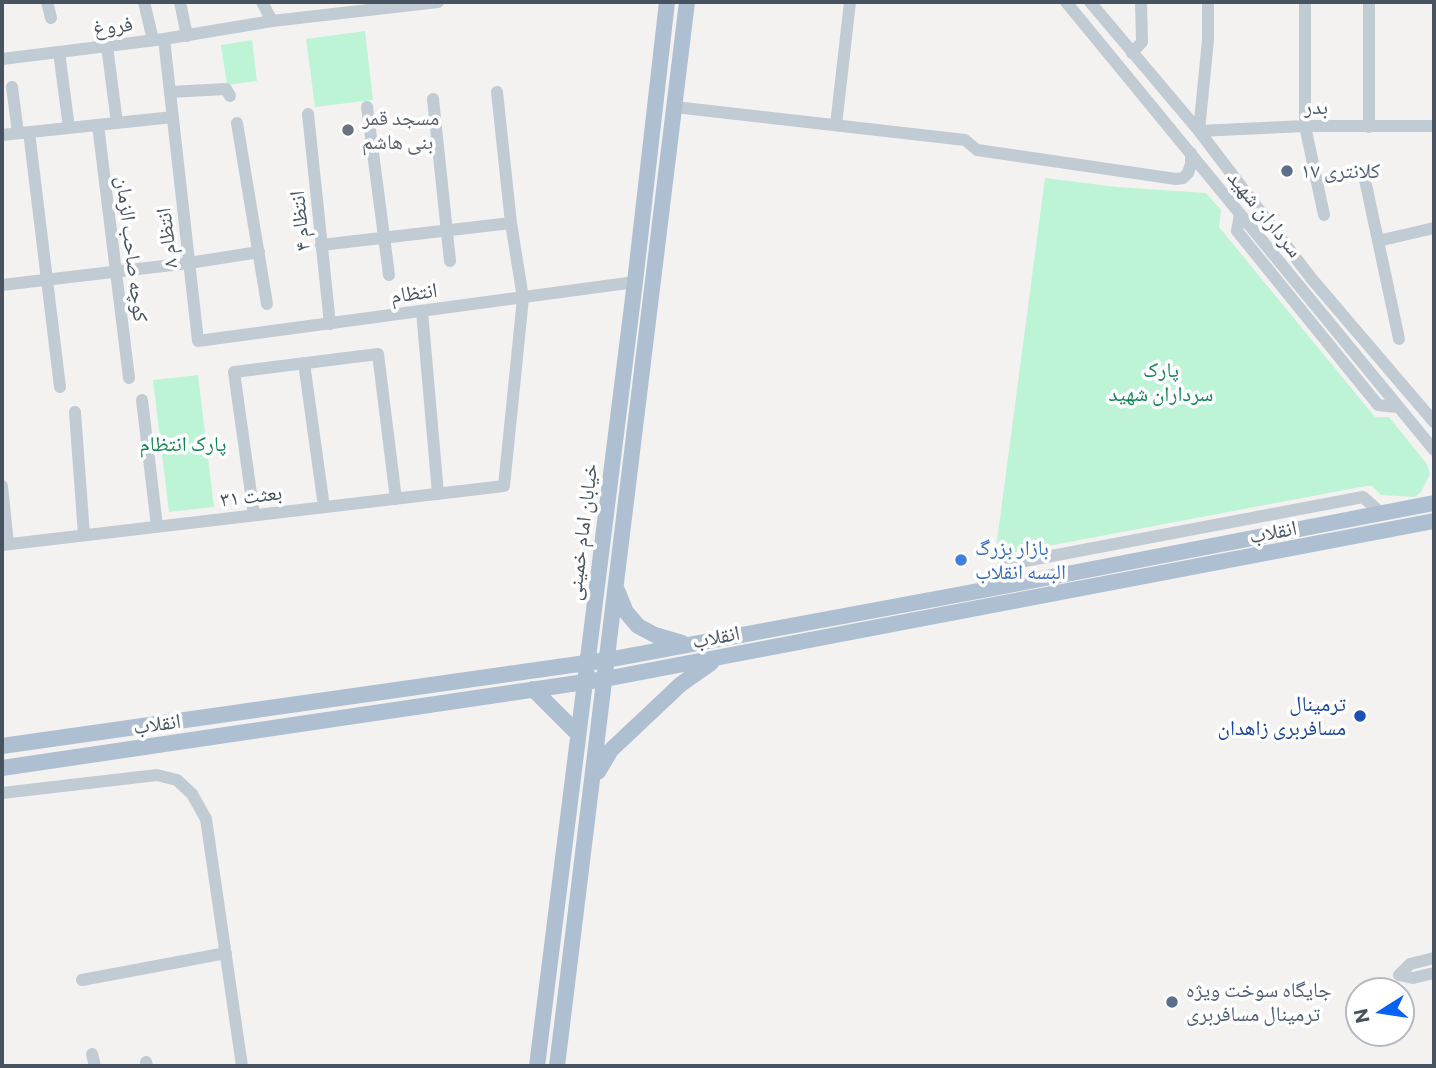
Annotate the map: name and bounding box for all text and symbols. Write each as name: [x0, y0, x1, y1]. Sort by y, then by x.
street label: فروغ: [92, 11, 134, 41]
street label: بدر: [1304, 94, 1328, 120]
place label: مسجد قمر بنی هاشم: [362, 105, 439, 155]
marker: مسجد قمر بنی هاشم: [340, 122, 356, 138]
place label: کلانتری ۱۷: [1301, 158, 1380, 184]
marker: کلانتری ۱۷: [1279, 163, 1295, 179]
street label: سرداران شهید: [1222, 165, 1308, 263]
street label: کوچه صاحب الزمان: [111, 175, 153, 323]
street label: انتظام ۴: [284, 190, 316, 252]
street label: انتظام ۸: [151, 206, 183, 270]
street label: انتظام: [389, 277, 439, 309]
park label: پارک سرداران شهید: [1109, 357, 1213, 407]
park label: پارک انتظام: [140, 431, 226, 457]
street label: خیابان امام خمینی: [561, 462, 603, 602]
street label: بعثت ۳۱: [219, 480, 283, 512]
street label: انقلاب: [1247, 515, 1299, 549]
place label: بازار بزرگ البسه انقلاب: [975, 535, 1066, 585]
marker: بازار بزرگ البسه انقلاب: [953, 552, 969, 568]
street label: انقلاب: [690, 620, 742, 654]
place label: ترمینال مسافربری زاهدان: [1218, 691, 1346, 741]
street label: انقلاب: [132, 708, 182, 740]
marker: ترمینال مسافربری زاهدان: [1352, 708, 1368, 724]
place label: جایگاه سوخت ویژه ترمینال مسافربری: [1186, 977, 1332, 1027]
north arrow: [1345, 977, 1415, 1047]
marker: جایگاه سوخت ویژه ترمینال مسافربری: [1164, 994, 1180, 1010]
text: N: [1348, 1007, 1374, 1025]

